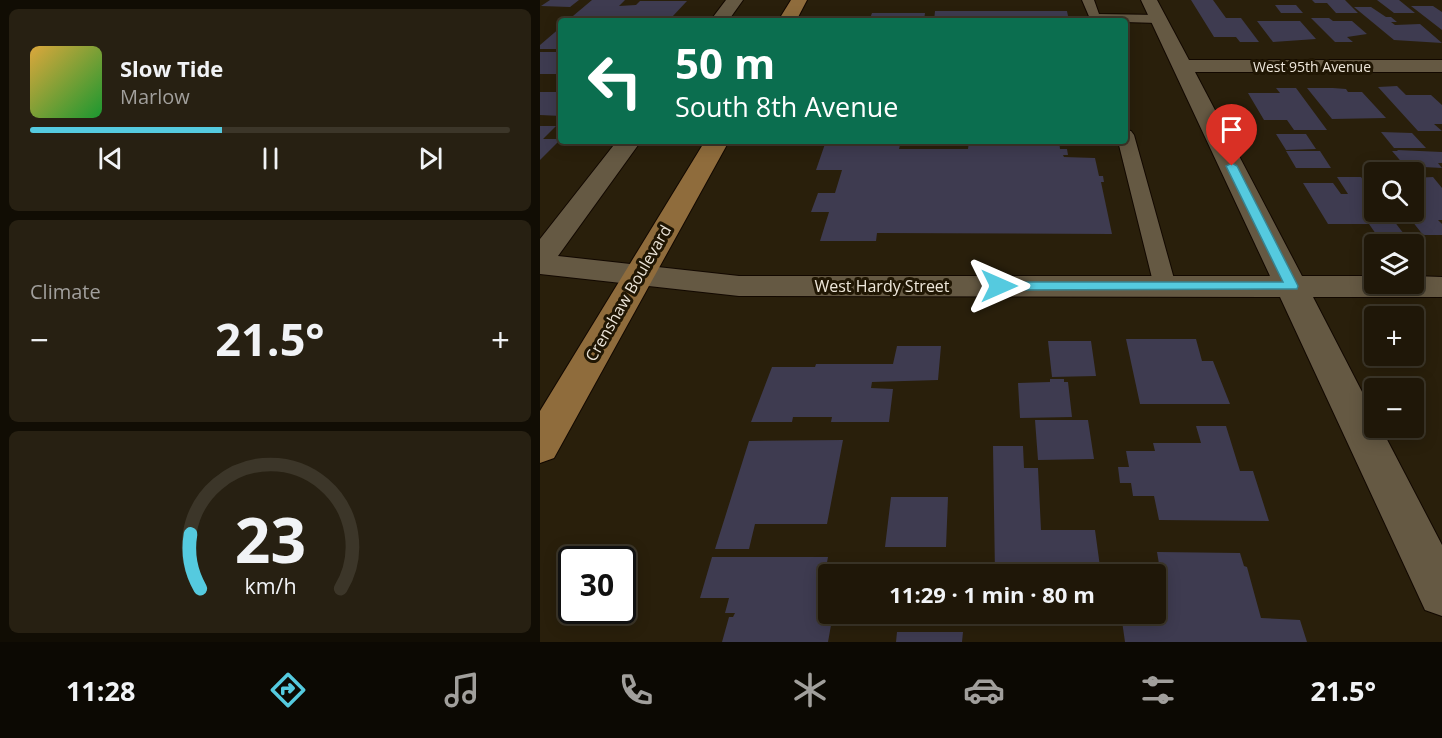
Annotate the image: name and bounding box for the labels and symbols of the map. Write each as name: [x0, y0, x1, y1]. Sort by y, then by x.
street label: West 95th Avenue: [1253, 57, 1371, 76]
pin: [1206, 104, 1257, 166]
street label: Crenshaw Boulevard: [580, 221, 676, 365]
position arrow: [967, 254, 1031, 318]
street label: West Hardy Street: [814, 275, 950, 297]
speed limit sign: 30: [558, 546, 636, 624]

